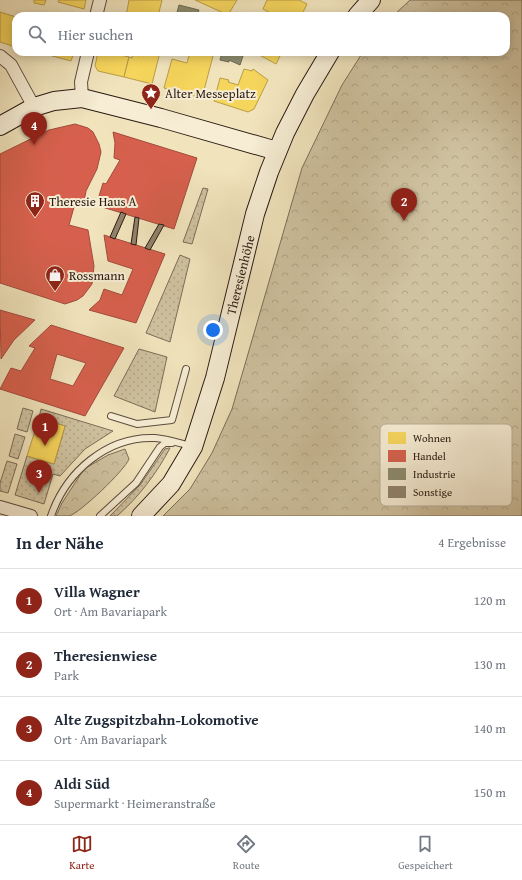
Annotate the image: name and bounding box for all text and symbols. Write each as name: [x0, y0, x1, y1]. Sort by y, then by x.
search box: [12, 12, 510, 56]
icon: search: [26, 23, 48, 45]
text: Hier suchen: [58, 24, 133, 45]
place icon: Alter Messeplatz: [140, 82, 162, 110]
place label: Alter Messeplatz: [165, 84, 256, 103]
pin: 4: [21, 112, 47, 145]
pin: 2: [391, 188, 417, 221]
building icon: Theresie Haus A: [24, 190, 46, 218]
place label: Theresie Haus A: [49, 192, 137, 211]
street label: Theresienhöhe: [221, 233, 260, 317]
shop icon: Rossmann: [44, 264, 66, 292]
place label: Rossmann: [69, 266, 126, 285]
your location: [203, 320, 223, 340]
pin: 1: [32, 413, 58, 446]
legend: [380, 424, 512, 506]
text: Wohnen: [413, 430, 452, 446]
text: Handel: [413, 448, 446, 464]
pin: 3: [26, 460, 52, 493]
text: Industrie: [413, 466, 455, 482]
text: Sonstige: [413, 484, 452, 500]
text: In der Nähe: [16, 530, 104, 555]
text: 4 Ergebnisse: [438, 533, 506, 552]
text: Villa Wagner: [54, 581, 140, 602]
text: 1: [26, 591, 32, 610]
text: 120 m: [474, 591, 506, 610]
text: Ort · Am Bavariapark: [54, 602, 167, 621]
text: Theresienwiese: [54, 645, 157, 666]
text: 2: [26, 655, 32, 674]
text: 130 m: [474, 655, 506, 674]
text: Park: [54, 666, 79, 685]
text: Alte Zugspitzbahn-Lokomotive: [54, 709, 259, 730]
text: 3: [26, 719, 32, 738]
text: 140 m: [474, 719, 506, 738]
text: Ort · Am Bavariapark: [54, 730, 167, 749]
text: Aldi Süd: [54, 773, 110, 794]
text: 4: [26, 783, 32, 802]
text: 150 m: [474, 783, 506, 802]
text: Supermarkt · Heimeranstraße: [54, 794, 216, 813]
tab: Karte: [69, 833, 94, 873]
tab: Route: [233, 833, 260, 873]
tab: Gespeichert: [398, 833, 453, 873]

